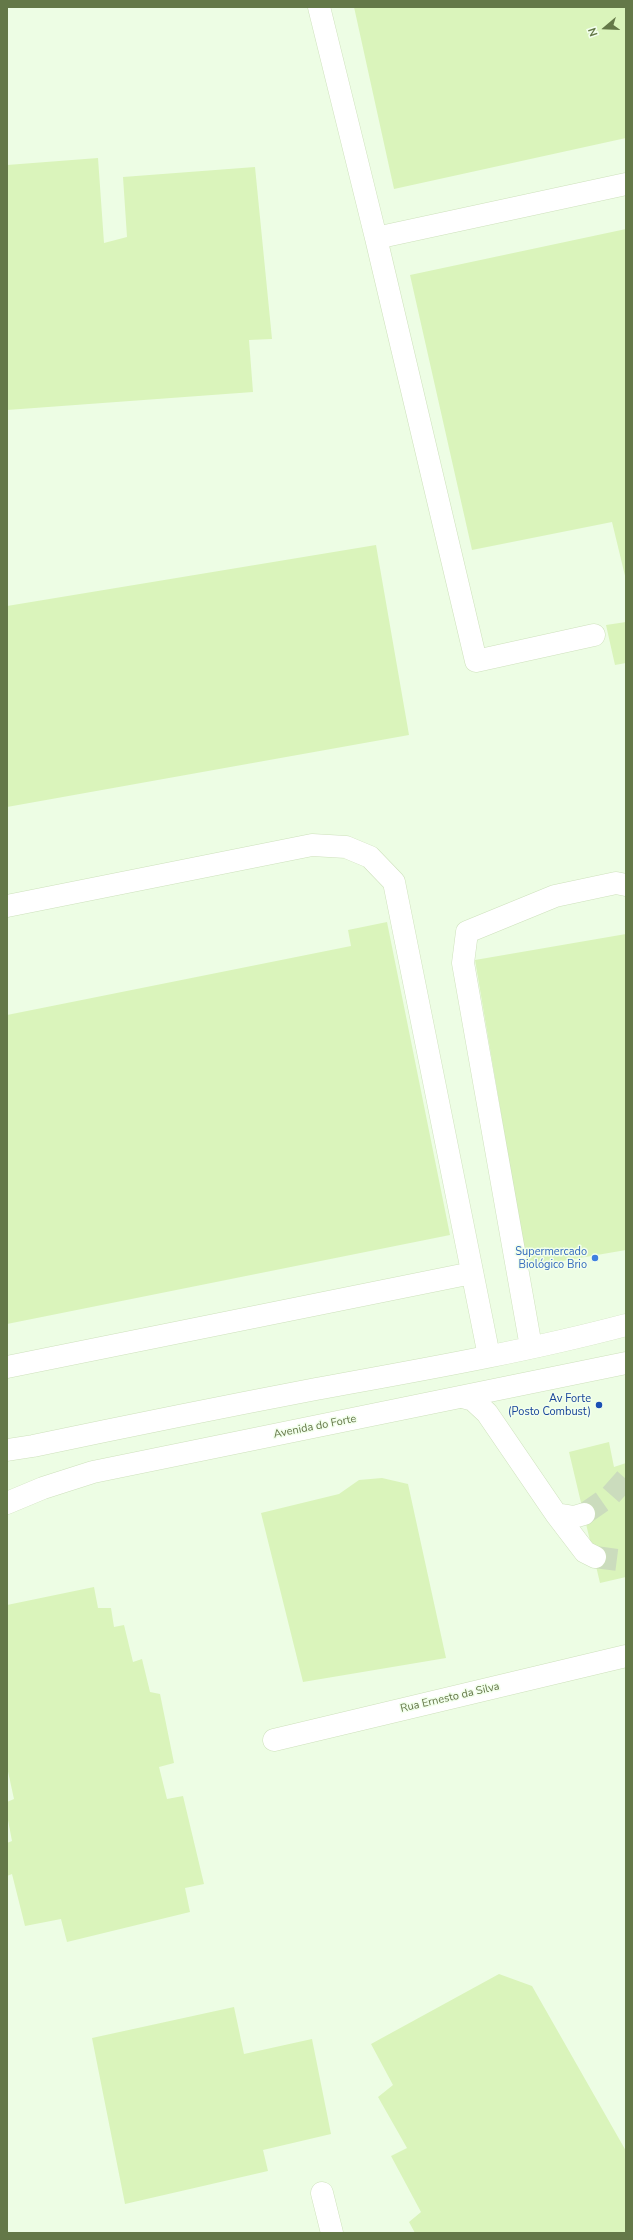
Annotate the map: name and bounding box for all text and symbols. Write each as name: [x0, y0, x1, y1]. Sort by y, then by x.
north arrow: [585, 8, 625, 48]
text: N: [585, 26, 602, 38]
place label: Supermercado Biológico Brio: [515, 1245, 587, 1271]
marker: Supermercado Biológico Brio: [590, 1253, 600, 1263]
place label: Av Forte (Posto Combust): [508, 1392, 591, 1418]
marker: Av Forte (Posto Combust): [594, 1400, 604, 1410]
street label: Avenida do Forte: [272, 1412, 358, 1442]
street label: Rua Ernesto da Silva: [399, 1680, 501, 1716]

